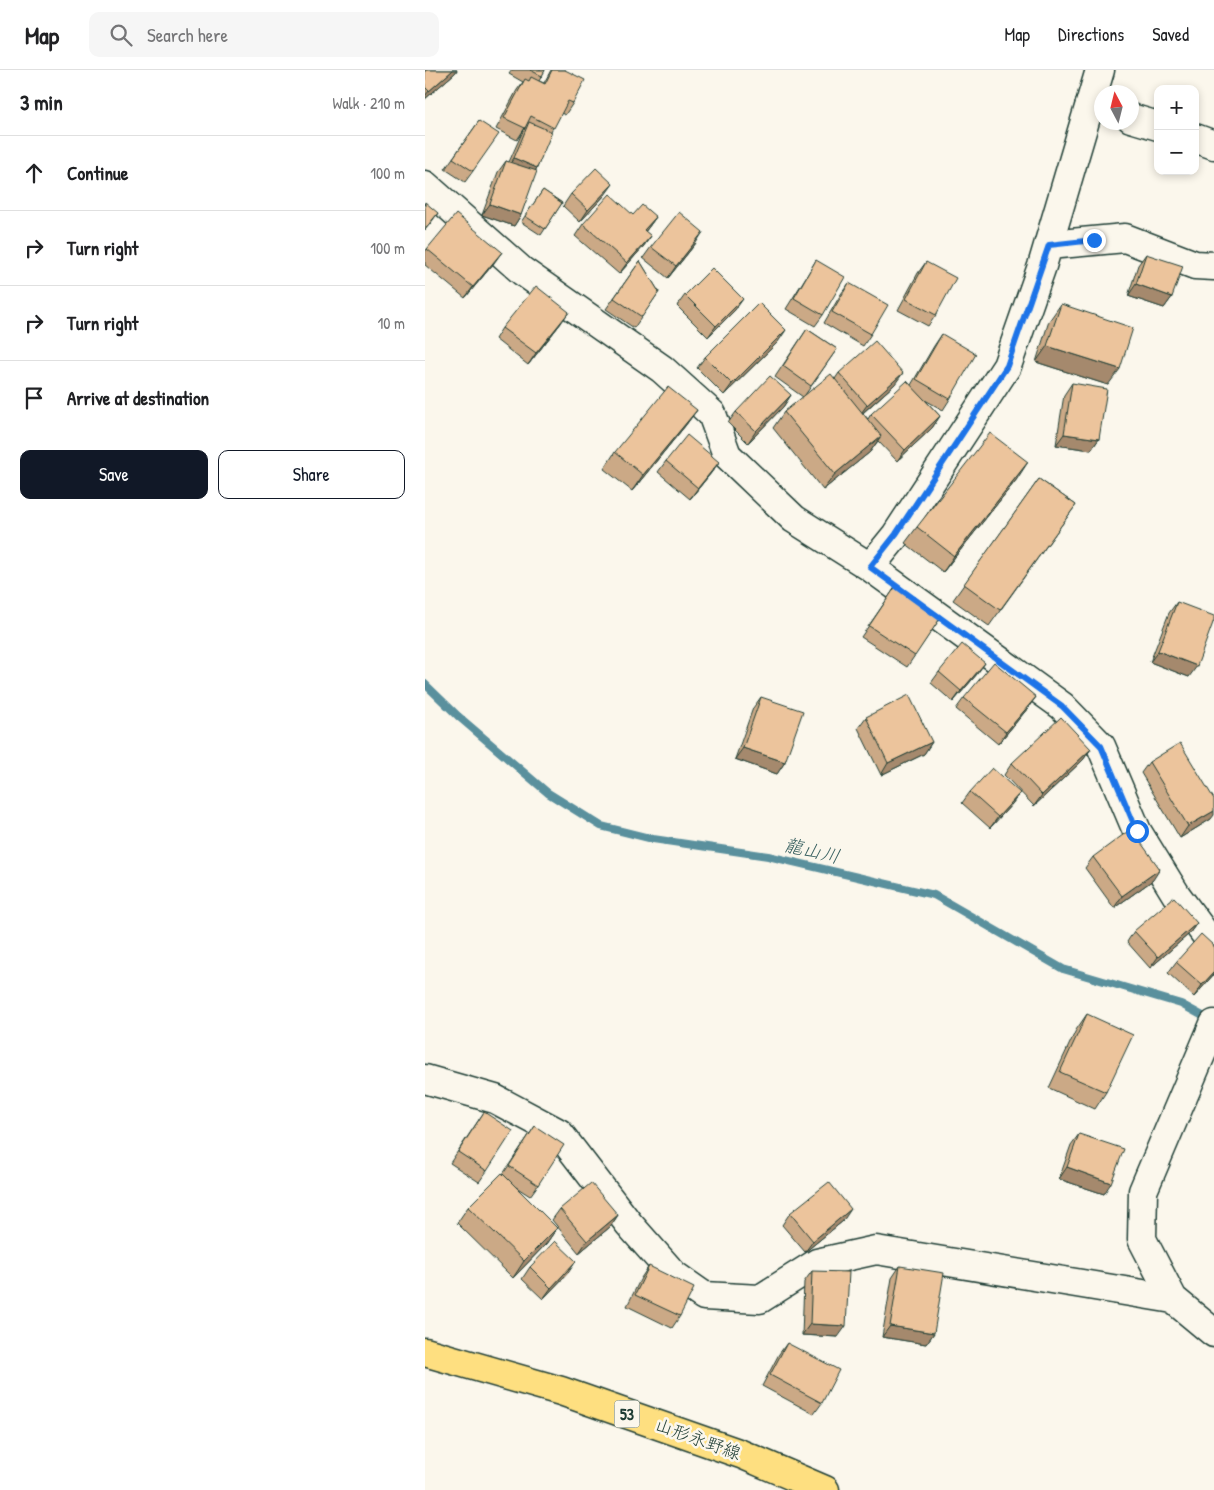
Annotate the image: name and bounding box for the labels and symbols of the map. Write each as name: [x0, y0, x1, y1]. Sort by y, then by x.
north arrow: [1094, 85, 1139, 130]
route end: [1083, 229, 1106, 252]
route start: [1126, 820, 1149, 843]
water label: 龍山川: [781, 831, 843, 869]
road number: 53: [615, 1400, 639, 1428]
street label: 山形永野線: [652, 1411, 745, 1466]

